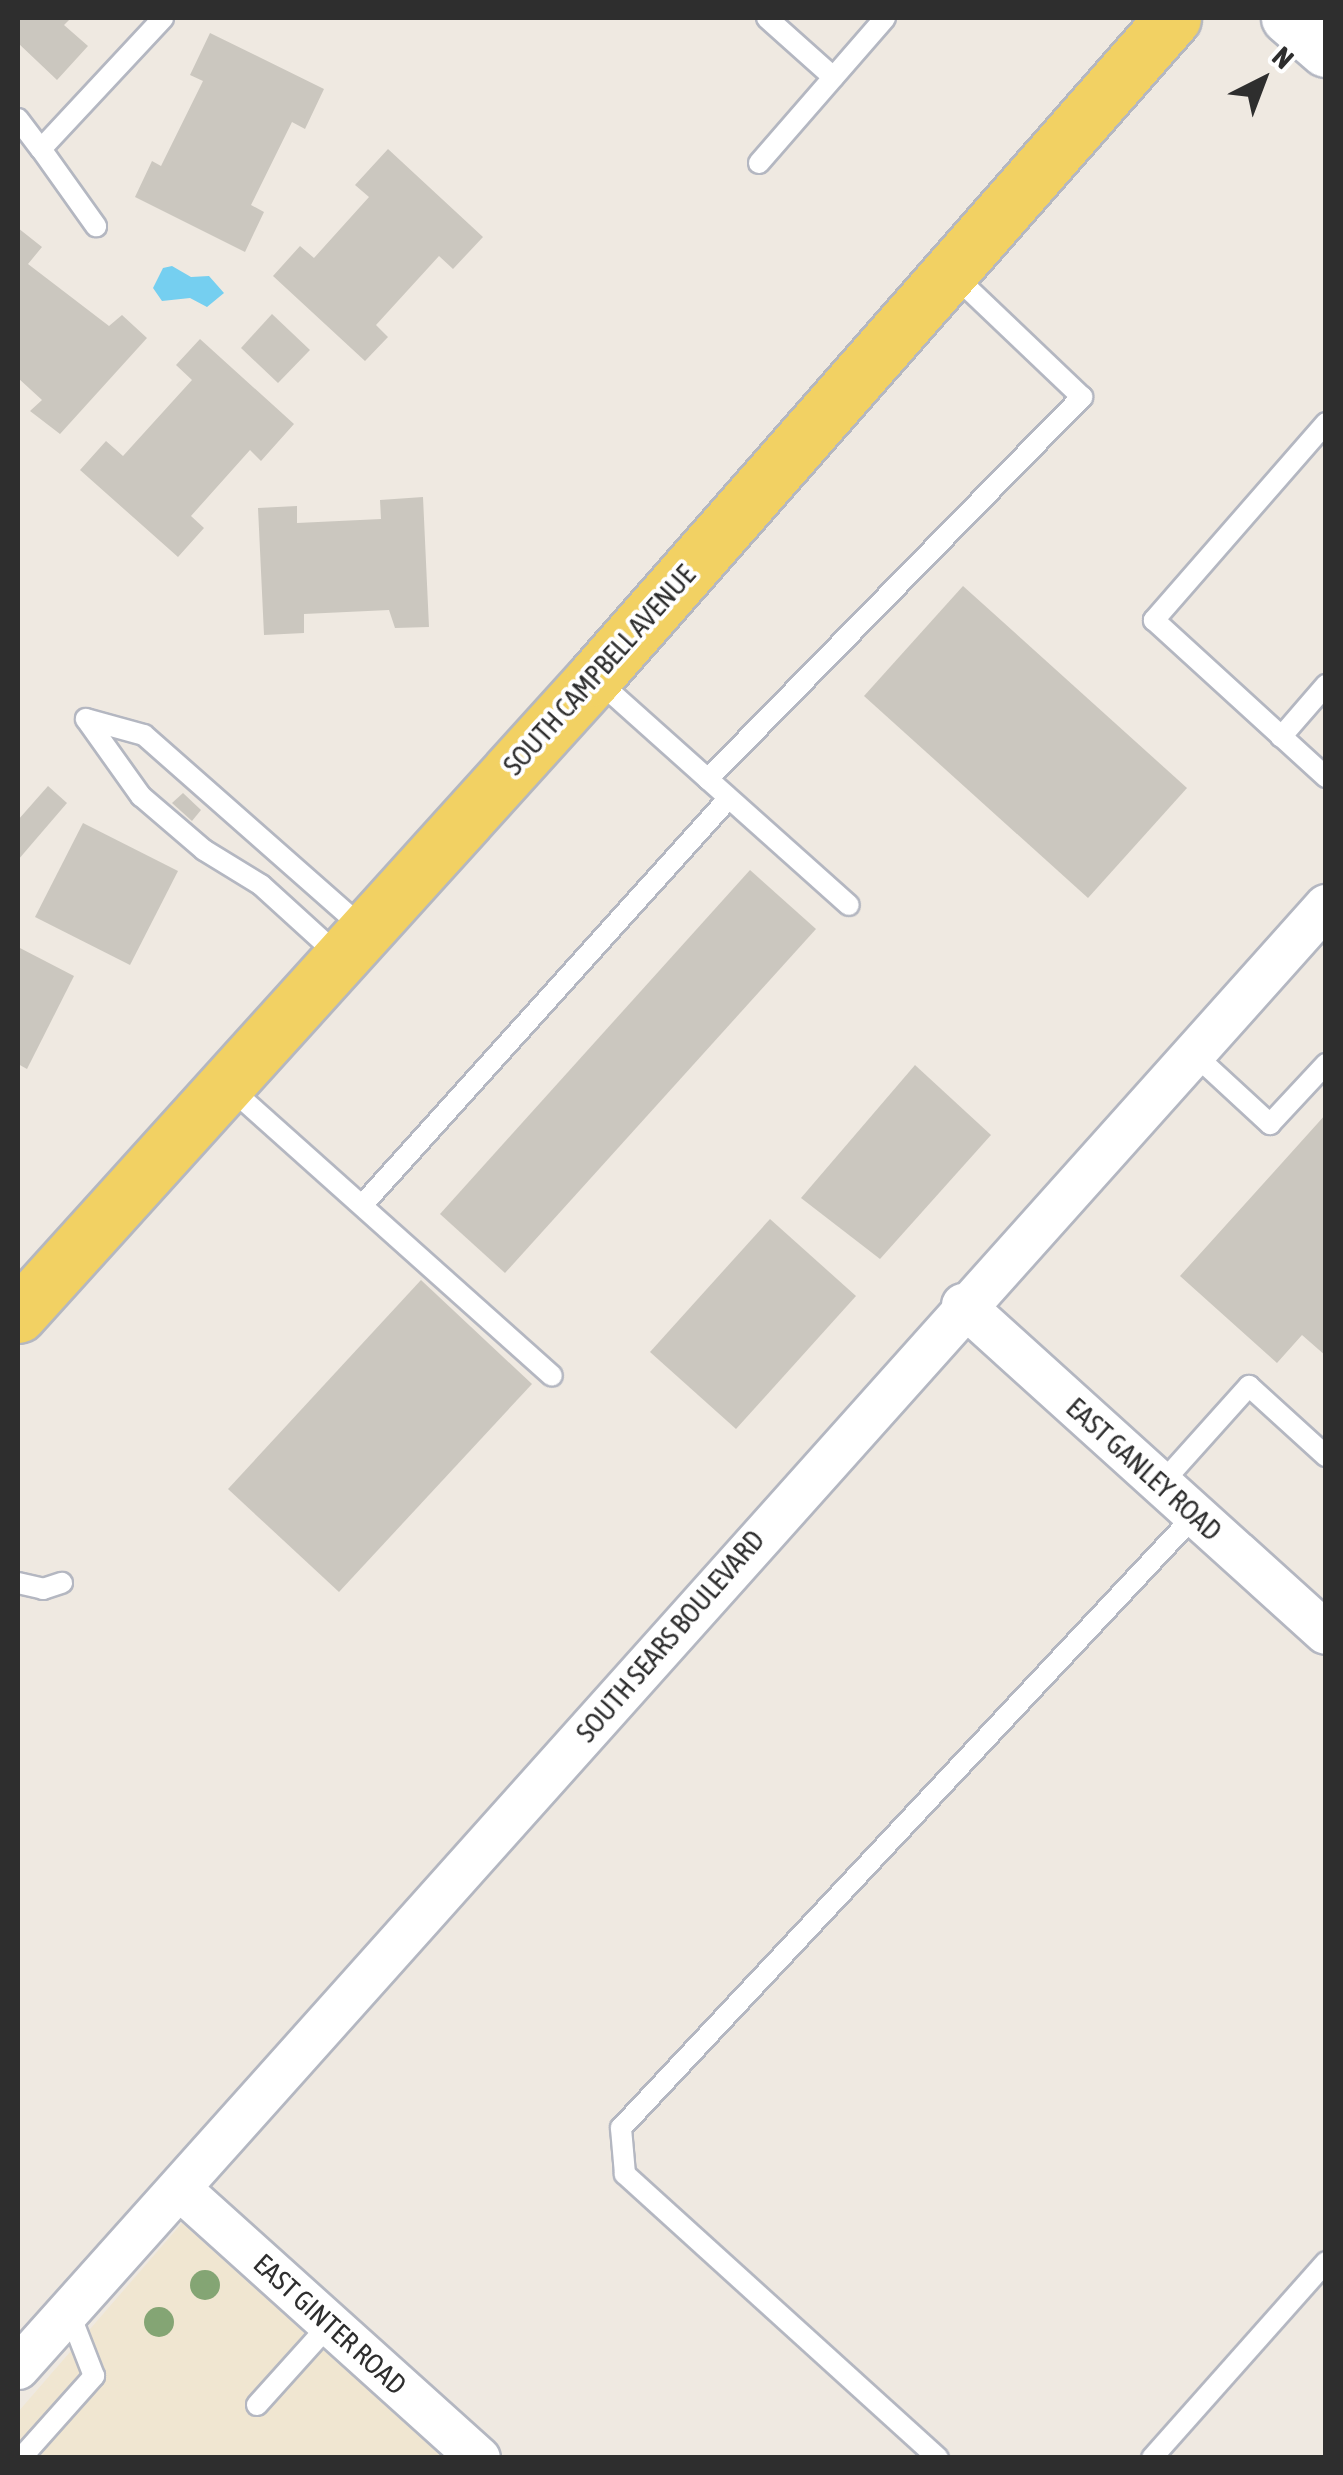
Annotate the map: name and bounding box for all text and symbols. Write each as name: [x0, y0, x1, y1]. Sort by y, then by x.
north arrow: [1213, 30, 1313, 130]
text: N: [1266, 40, 1300, 75]
street label: SOUTH CAMPBELL AVENUE: [496, 558, 702, 782]
street label: EAST GANLEY ROAD: [1060, 1391, 1228, 1547]
street label: SOUTH SEARS BOULEVARD: [569, 1523, 771, 1749]
street label: EAST GINTER ROAD: [247, 2247, 413, 2401]

